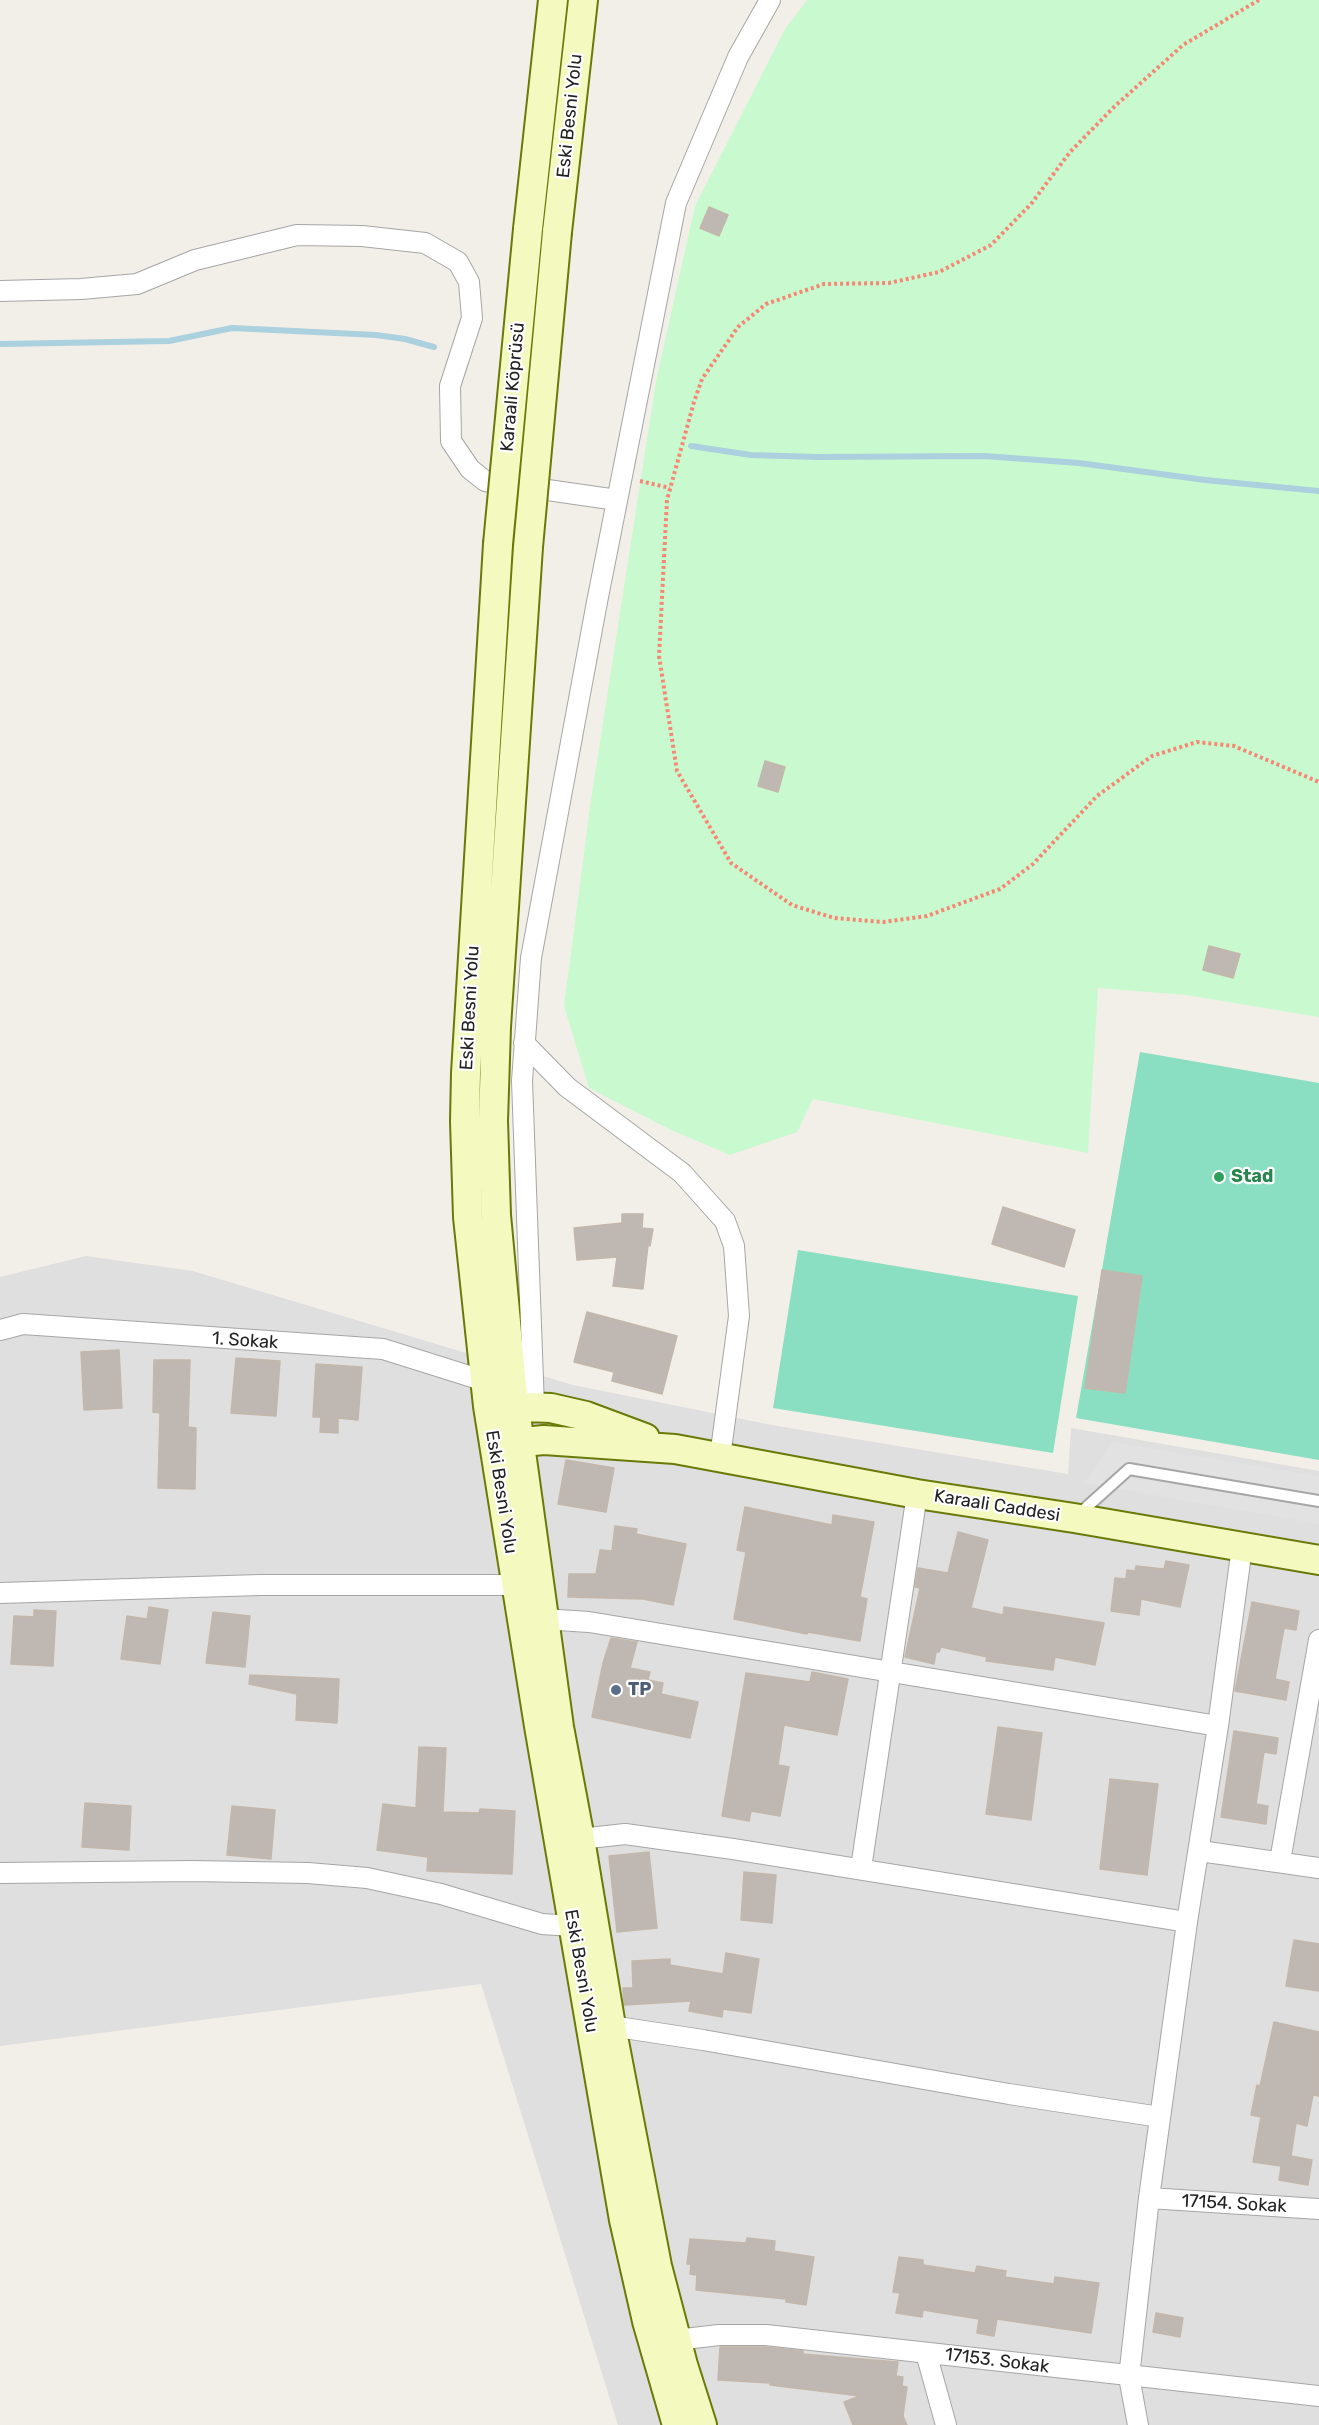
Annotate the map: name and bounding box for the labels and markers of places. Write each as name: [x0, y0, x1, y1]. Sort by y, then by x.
place label: Stad: [1231, 1166, 1273, 1188]
marker: Stad: [1212, 1170, 1226, 1184]
place label: TP: [628, 1679, 652, 1701]
marker: TP: [609, 1683, 623, 1697]

